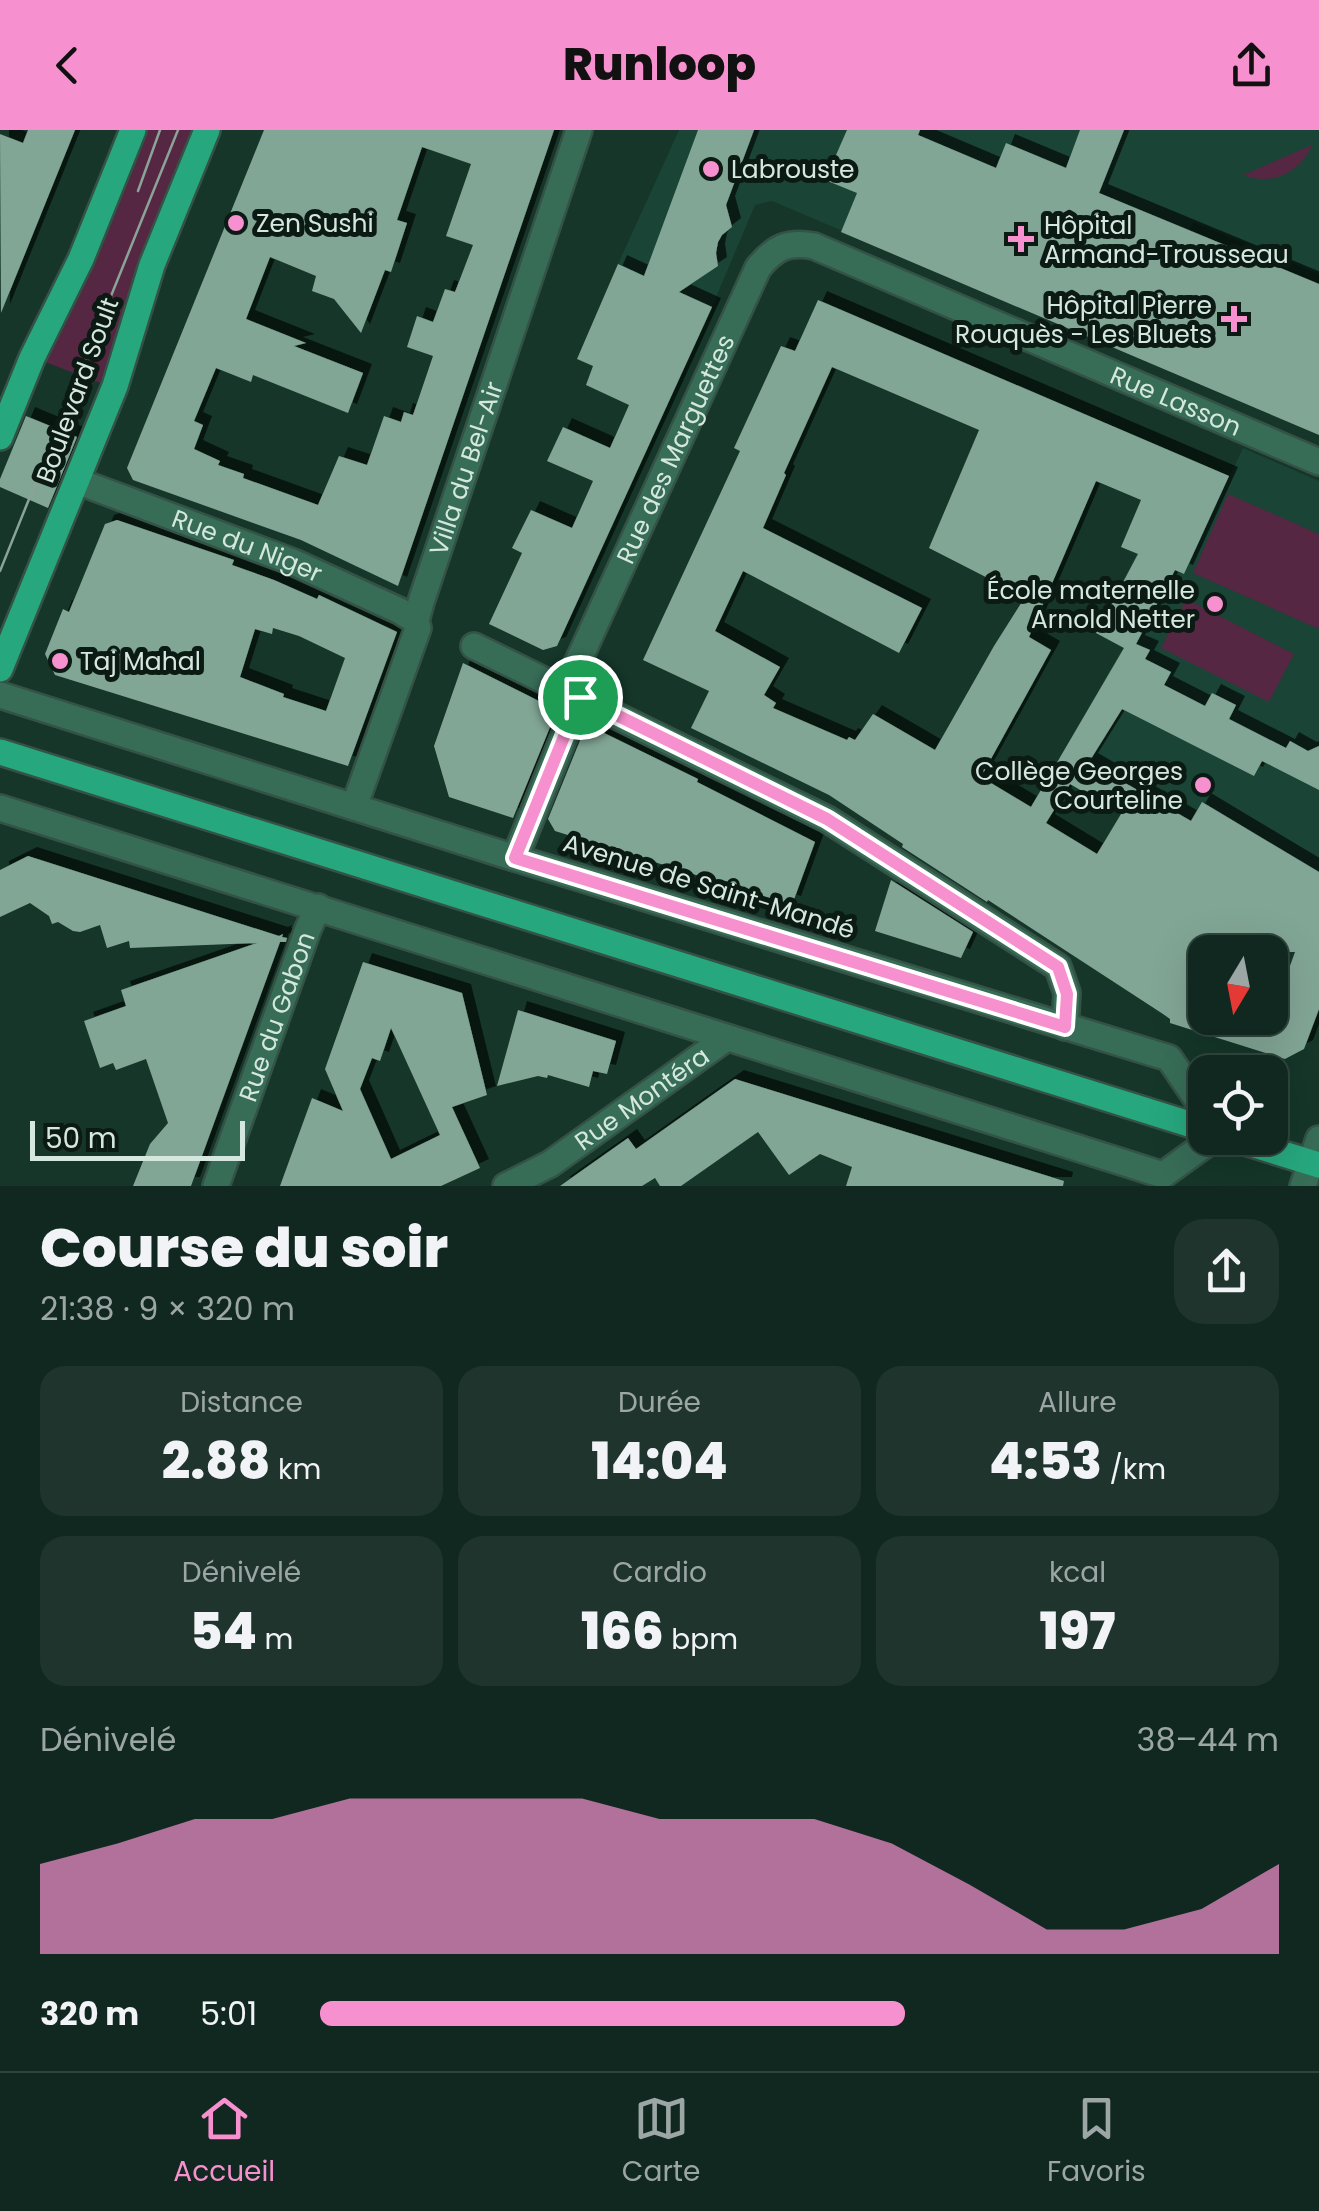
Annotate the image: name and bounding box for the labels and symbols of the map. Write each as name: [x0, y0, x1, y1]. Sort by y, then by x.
place label: Labrouste: [731, 152, 855, 187]
marker: Labrouste: [700, 158, 722, 180]
place label: Zen Sushi: [256, 206, 374, 241]
place label: Hôpital Armand-Trousseau: [1044, 208, 1289, 272]
marker: Zen Sushi: [225, 212, 247, 234]
marker: Hôpital Armand-Trousseau: [1008, 226, 1034, 252]
place label: Hôpital Pierre Rouquès - Les Bluets: [955, 288, 1212, 352]
street label: Boulevard Soult: [28, 293, 127, 488]
marker: Hôpital Pierre Rouquès - Les Bluets: [1221, 306, 1247, 332]
street label: Rue des Marguettes: [608, 329, 743, 570]
street label: Rue Lasson: [1105, 358, 1247, 445]
street label: Villa du Bel-Air: [421, 377, 512, 560]
street label: Rue du Niger: [167, 501, 328, 591]
place label: École maternelle Arnold Netter: [987, 573, 1195, 637]
marker: École maternelle Arnold Netter: [1204, 593, 1226, 615]
place label: Taj Mahal: [80, 644, 201, 679]
marker: Taj Mahal: [49, 650, 71, 672]
pin: [538, 655, 623, 740]
place label: Collège Georges Courteline: [975, 754, 1183, 818]
marker: Collège Georges Courteline: [1192, 774, 1214, 796]
street label: Avenue de Saint-Mandé: [559, 825, 859, 948]
street label: Rue du Gabon: [231, 927, 324, 1107]
north arrow: [1188, 935, 1288, 1035]
street label: Rue Montéra: [568, 1039, 716, 1159]
scale bar: [30, 1116, 245, 1160]

